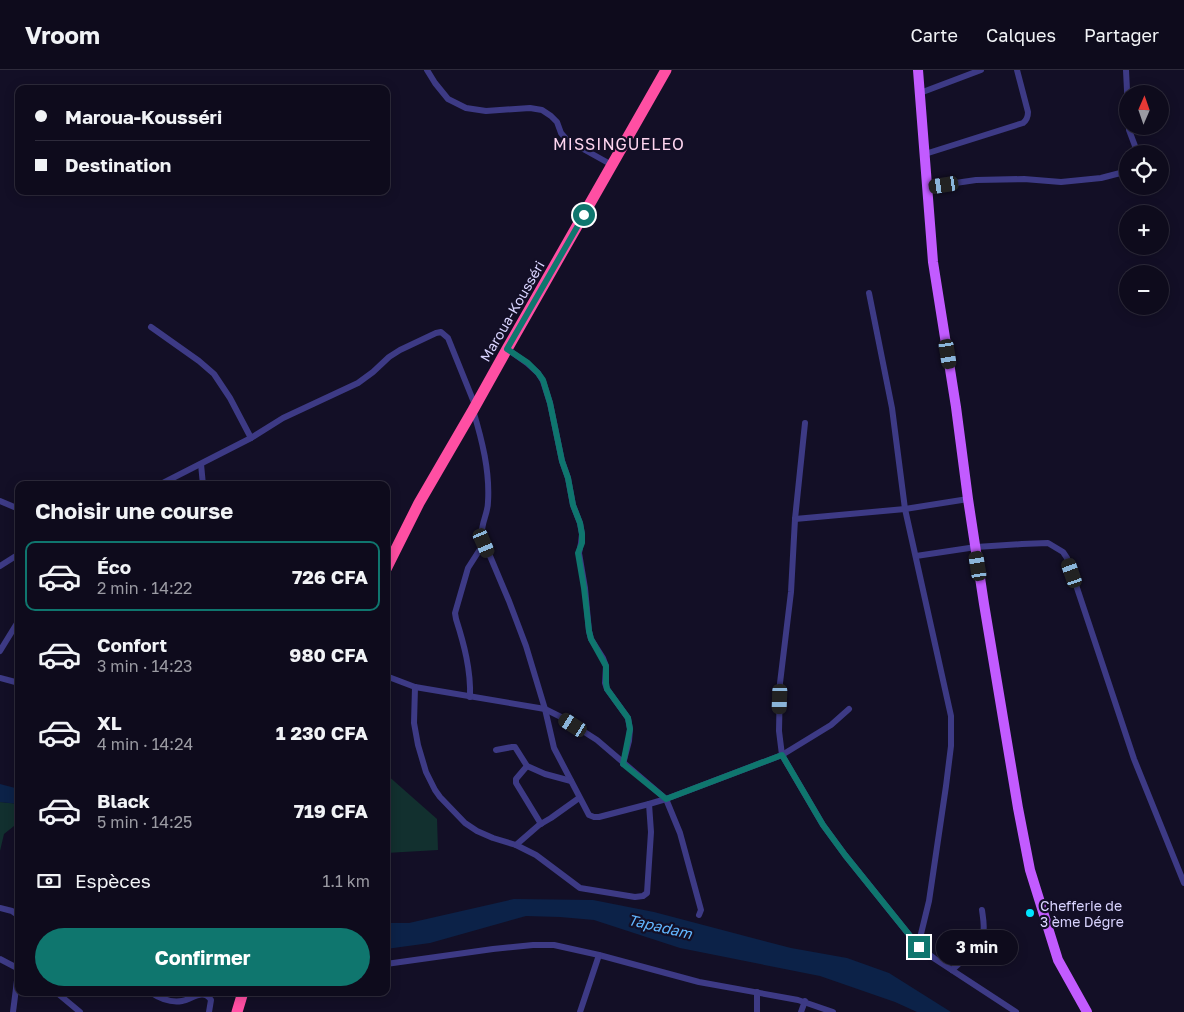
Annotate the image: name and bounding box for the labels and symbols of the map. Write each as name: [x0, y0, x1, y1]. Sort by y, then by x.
north arrow: [1119, 85, 1169, 135]
district label: MISSINGUELEO: [553, 134, 685, 154]
car: [928, 175, 959, 195]
route start: [573, 204, 595, 226]
street label: Maroua-Kousséri: [476, 257, 548, 365]
car: [938, 338, 957, 370]
car: [471, 526, 496, 560]
car: [968, 550, 987, 582]
car: [1060, 556, 1083, 590]
car: [771, 684, 788, 714]
car: [556, 711, 589, 739]
place label: Chefferie de 3 ème Dégre: [1040, 897, 1124, 930]
marker: Chefferie de 3 ème Dégre: [1024, 907, 1036, 919]
water label: Tapadam: [626, 910, 694, 942]
callout: 3 min: [936, 930, 1019, 964]
route end: [908, 936, 930, 958]

